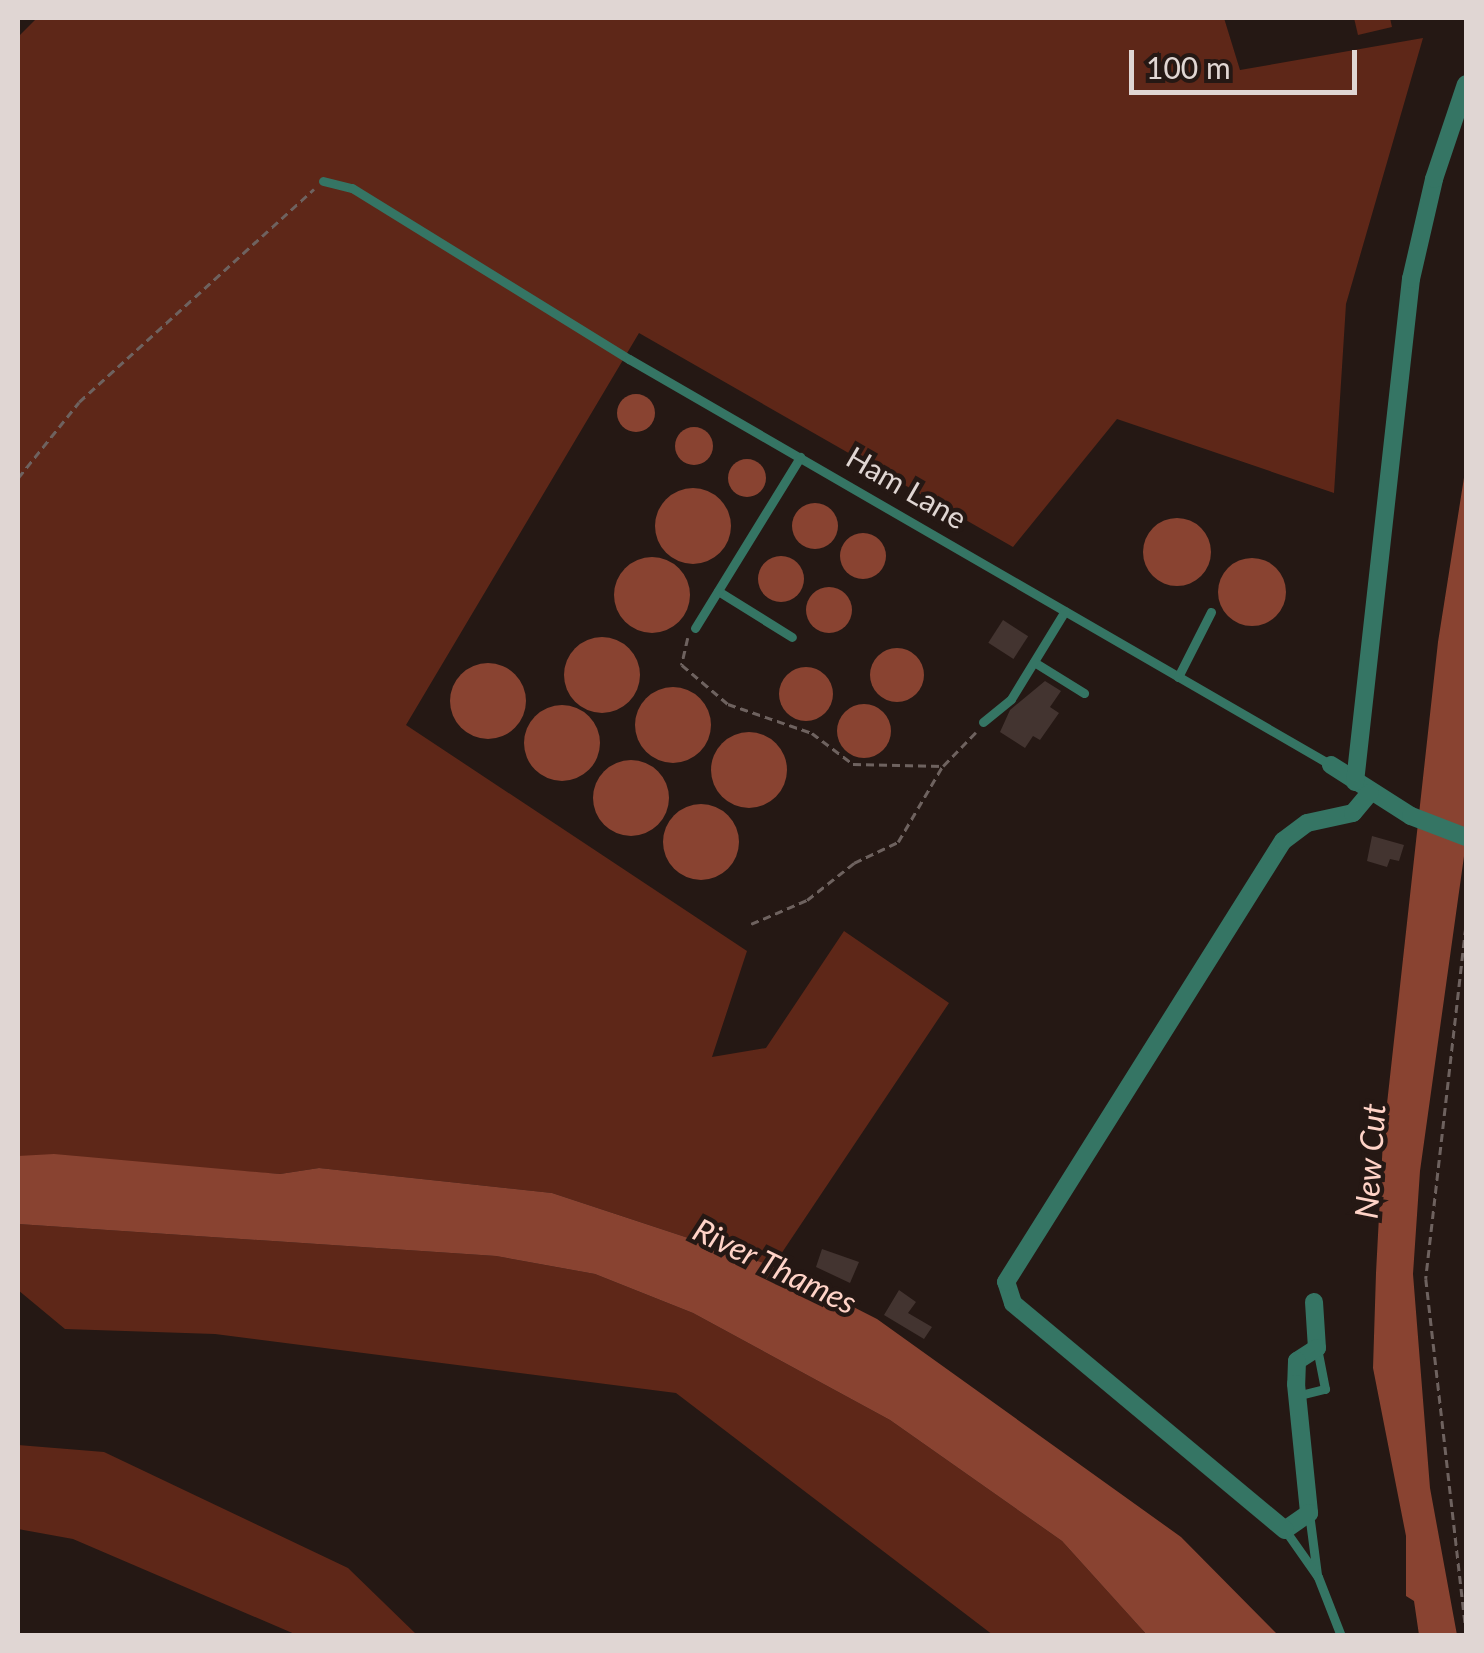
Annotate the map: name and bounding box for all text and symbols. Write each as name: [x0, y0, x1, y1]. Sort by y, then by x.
scale bar: [1134, 30, 1362, 92]
text: 100 m: [1146, 49, 1231, 85]
street label: Ham Lane: [841, 438, 973, 536]
water label: New Cut: [1347, 1102, 1393, 1220]
water label: River Thames: [686, 1210, 864, 1322]

